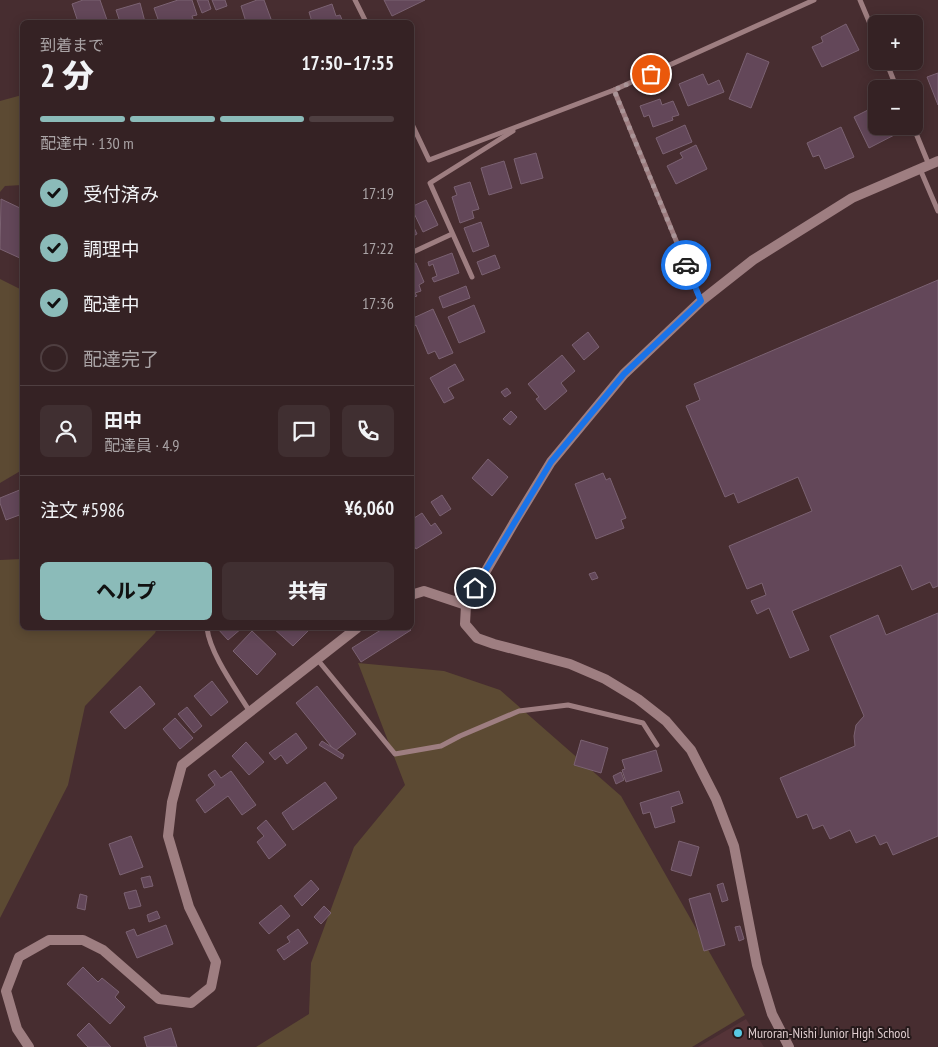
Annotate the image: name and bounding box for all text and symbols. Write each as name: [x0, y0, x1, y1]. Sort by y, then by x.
map controls: [868, 15, 923, 135]
button: +: [868, 15, 923, 70]
text: 到着まで: [40, 35, 104, 55]
text: 17:50–17:55: [301, 51, 394, 75]
pin: [630, 53, 672, 95]
text: 2 分: [40, 54, 94, 96]
icon: bag: [637, 60, 665, 88]
button: −: [868, 80, 923, 135]
text: 配達中 · 130 m: [40, 133, 134, 153]
icon: check: [40, 179, 68, 207]
text: 受付済み: [83, 182, 159, 206]
text: 17:19: [362, 183, 394, 203]
icon: check: [40, 234, 68, 262]
text: 調理中: [83, 237, 140, 261]
text: 17:22: [362, 238, 394, 258]
courier: [661, 240, 711, 290]
icon: car: [672, 251, 700, 279]
icon: check: [40, 289, 68, 317]
text: 配達中: [83, 292, 140, 316]
text: 17:36: [362, 293, 394, 313]
text: 配達完了: [83, 347, 159, 371]
button: person: [40, 405, 92, 457]
button: chat: [278, 405, 330, 457]
button: phone: [342, 405, 394, 457]
text: 田中: [104, 408, 142, 432]
text: 配達員 · 4.9: [104, 435, 179, 455]
text: ¥6,060: [344, 496, 394, 520]
text: 注文 #5986: [40, 498, 125, 522]
button: ヘルプ: [40, 562, 212, 620]
button: 共有: [222, 562, 394, 620]
pin: [454, 567, 496, 609]
icon: home: [461, 574, 489, 602]
place label: Muroran-Nishi Junior High School: [748, 1024, 910, 1042]
marker: Muroran-Nishi Junior High School: [732, 1027, 744, 1039]

